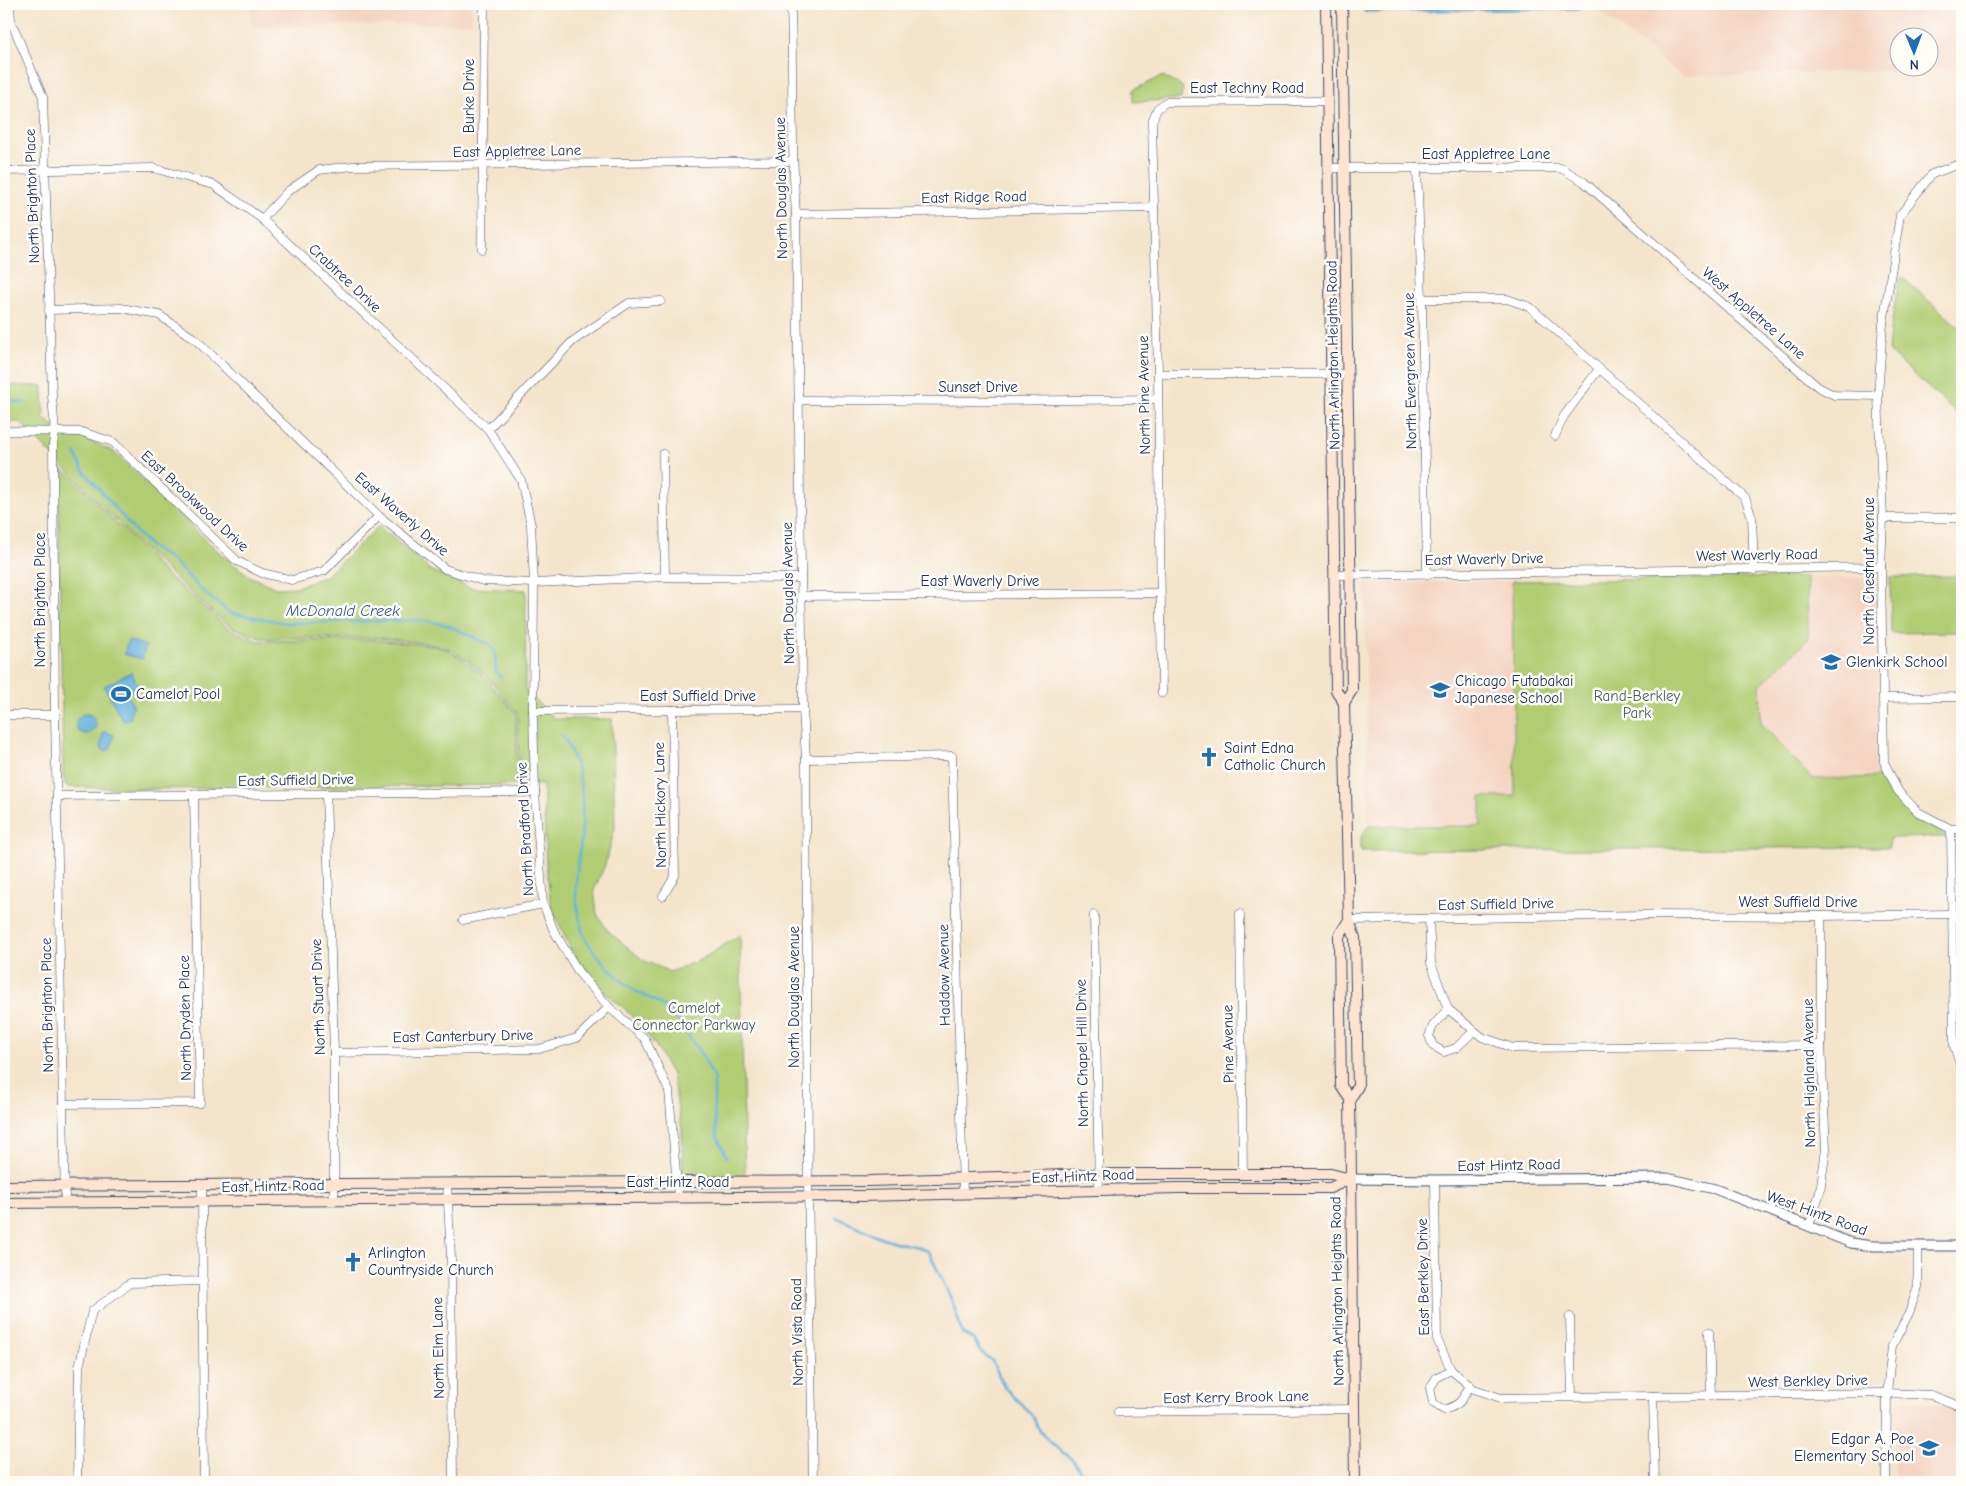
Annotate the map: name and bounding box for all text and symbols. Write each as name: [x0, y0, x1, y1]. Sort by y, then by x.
north arrow: [1888, 28, 1938, 78]
text: N: [1910, 56, 1919, 73]
street label: Burke Drive: [460, 58, 478, 133]
street label: East Techny Road: [1190, 79, 1304, 97]
street label: North Douglas Avenue: [771, 116, 791, 259]
street label: North Brighton Place: [21, 128, 43, 264]
street label: East Appletree Lane: [453, 141, 582, 161]
street label: East Appletree Lane: [1422, 145, 1551, 163]
street label: East Ridge Road: [921, 187, 1027, 207]
street label: Crabtree Drive: [305, 240, 385, 317]
street label: North Arlington Heights Road: [1322, 260, 1344, 450]
street label: West Appletree Lane: [1699, 263, 1810, 363]
street label: North Evergreen Avenue: [1400, 292, 1420, 450]
street label: North Pine Avenue: [1134, 335, 1154, 455]
street label: Sunset Drive: [938, 378, 1018, 396]
street label: East Brookwood Drive: [138, 447, 253, 556]
street label: East Waverly Drive: [351, 468, 453, 560]
street label: North Chestnut Avenue: [1860, 497, 1878, 645]
street label: North Douglas Avenue: [778, 521, 798, 664]
street label: North Brighton Place: [31, 532, 49, 668]
street label: West Waverly Road: [1696, 545, 1818, 565]
street label: East Waverly Drive: [1424, 549, 1544, 569]
street label: East Waverly Drive: [921, 572, 1040, 590]
water label: McDonald Creek: [285, 602, 400, 620]
school or university icon: Glenkirk School: [1820, 651, 1842, 673]
place label: Glenkirk School: [1846, 653, 1947, 671]
place label: Chicago Futabakai Japanese School: [1455, 672, 1573, 707]
school or university icon: Chicago Futabakai Japanese School: [1429, 679, 1451, 701]
sports icon: Camelot Pool: [110, 683, 132, 705]
place label: Camelot Pool: [136, 685, 220, 703]
street label: East Suffield Drive: [640, 687, 757, 705]
park label: Rand-Berkley Park: [1594, 687, 1680, 722]
place label: Saint Edna Catholic Church: [1224, 739, 1326, 774]
street label: North Hickory Lane: [650, 741, 670, 868]
church icon: Saint Edna Catholic Church: [1198, 746, 1220, 768]
street label: North Bradford Drive: [512, 761, 538, 897]
street label: East Suffield Drive: [238, 770, 355, 790]
street label: West Suffield Drive: [1739, 893, 1858, 911]
street label: East Suffield Drive: [1438, 894, 1555, 914]
street label: Haddow Avenue: [934, 923, 954, 1026]
street label: North Douglas Avenue: [785, 926, 803, 1068]
street label: North Brighton Place: [37, 937, 57, 1073]
street label: North Stuart Drive: [307, 938, 329, 1056]
street label: North Dryden Place: [175, 954, 195, 1081]
street label: North Chapel Hill Drive: [1072, 978, 1092, 1127]
street label: North Highland Avenue: [1799, 998, 1819, 1148]
park label: Camelot Connector Parkway: [632, 999, 756, 1034]
street label: Pine Avenue: [1218, 1004, 1238, 1083]
street label: East Canterbury Drive: [393, 1026, 534, 1046]
street label: East Hintz Road: [1457, 1155, 1561, 1175]
street label: East Hintz Road: [1031, 1165, 1135, 1187]
street label: East Hintz Road: [626, 1173, 730, 1191]
street label: East Hintz Road: [221, 1176, 325, 1196]
street label: West Hintz Road: [1764, 1186, 1870, 1240]
street label: North Arlington Heights Road: [1326, 1196, 1348, 1386]
street label: East Berkley Drive: [1413, 1218, 1433, 1336]
place label: Arlington Countryside Church: [368, 1244, 494, 1279]
church icon: Arlington Countryside Church: [342, 1251, 364, 1273]
street label: North Vista Road: [787, 1278, 807, 1386]
street label: North Elm Lane: [428, 1297, 448, 1399]
street label: West Berkley Drive: [1748, 1371, 1869, 1391]
street label: East Kerry Brook Lane: [1163, 1387, 1310, 1407]
place label: Edgar A. Poe Elementary School: [1794, 1430, 1914, 1465]
school or university icon: Edgar A. Poe Elementary School: [1918, 1437, 1940, 1459]

